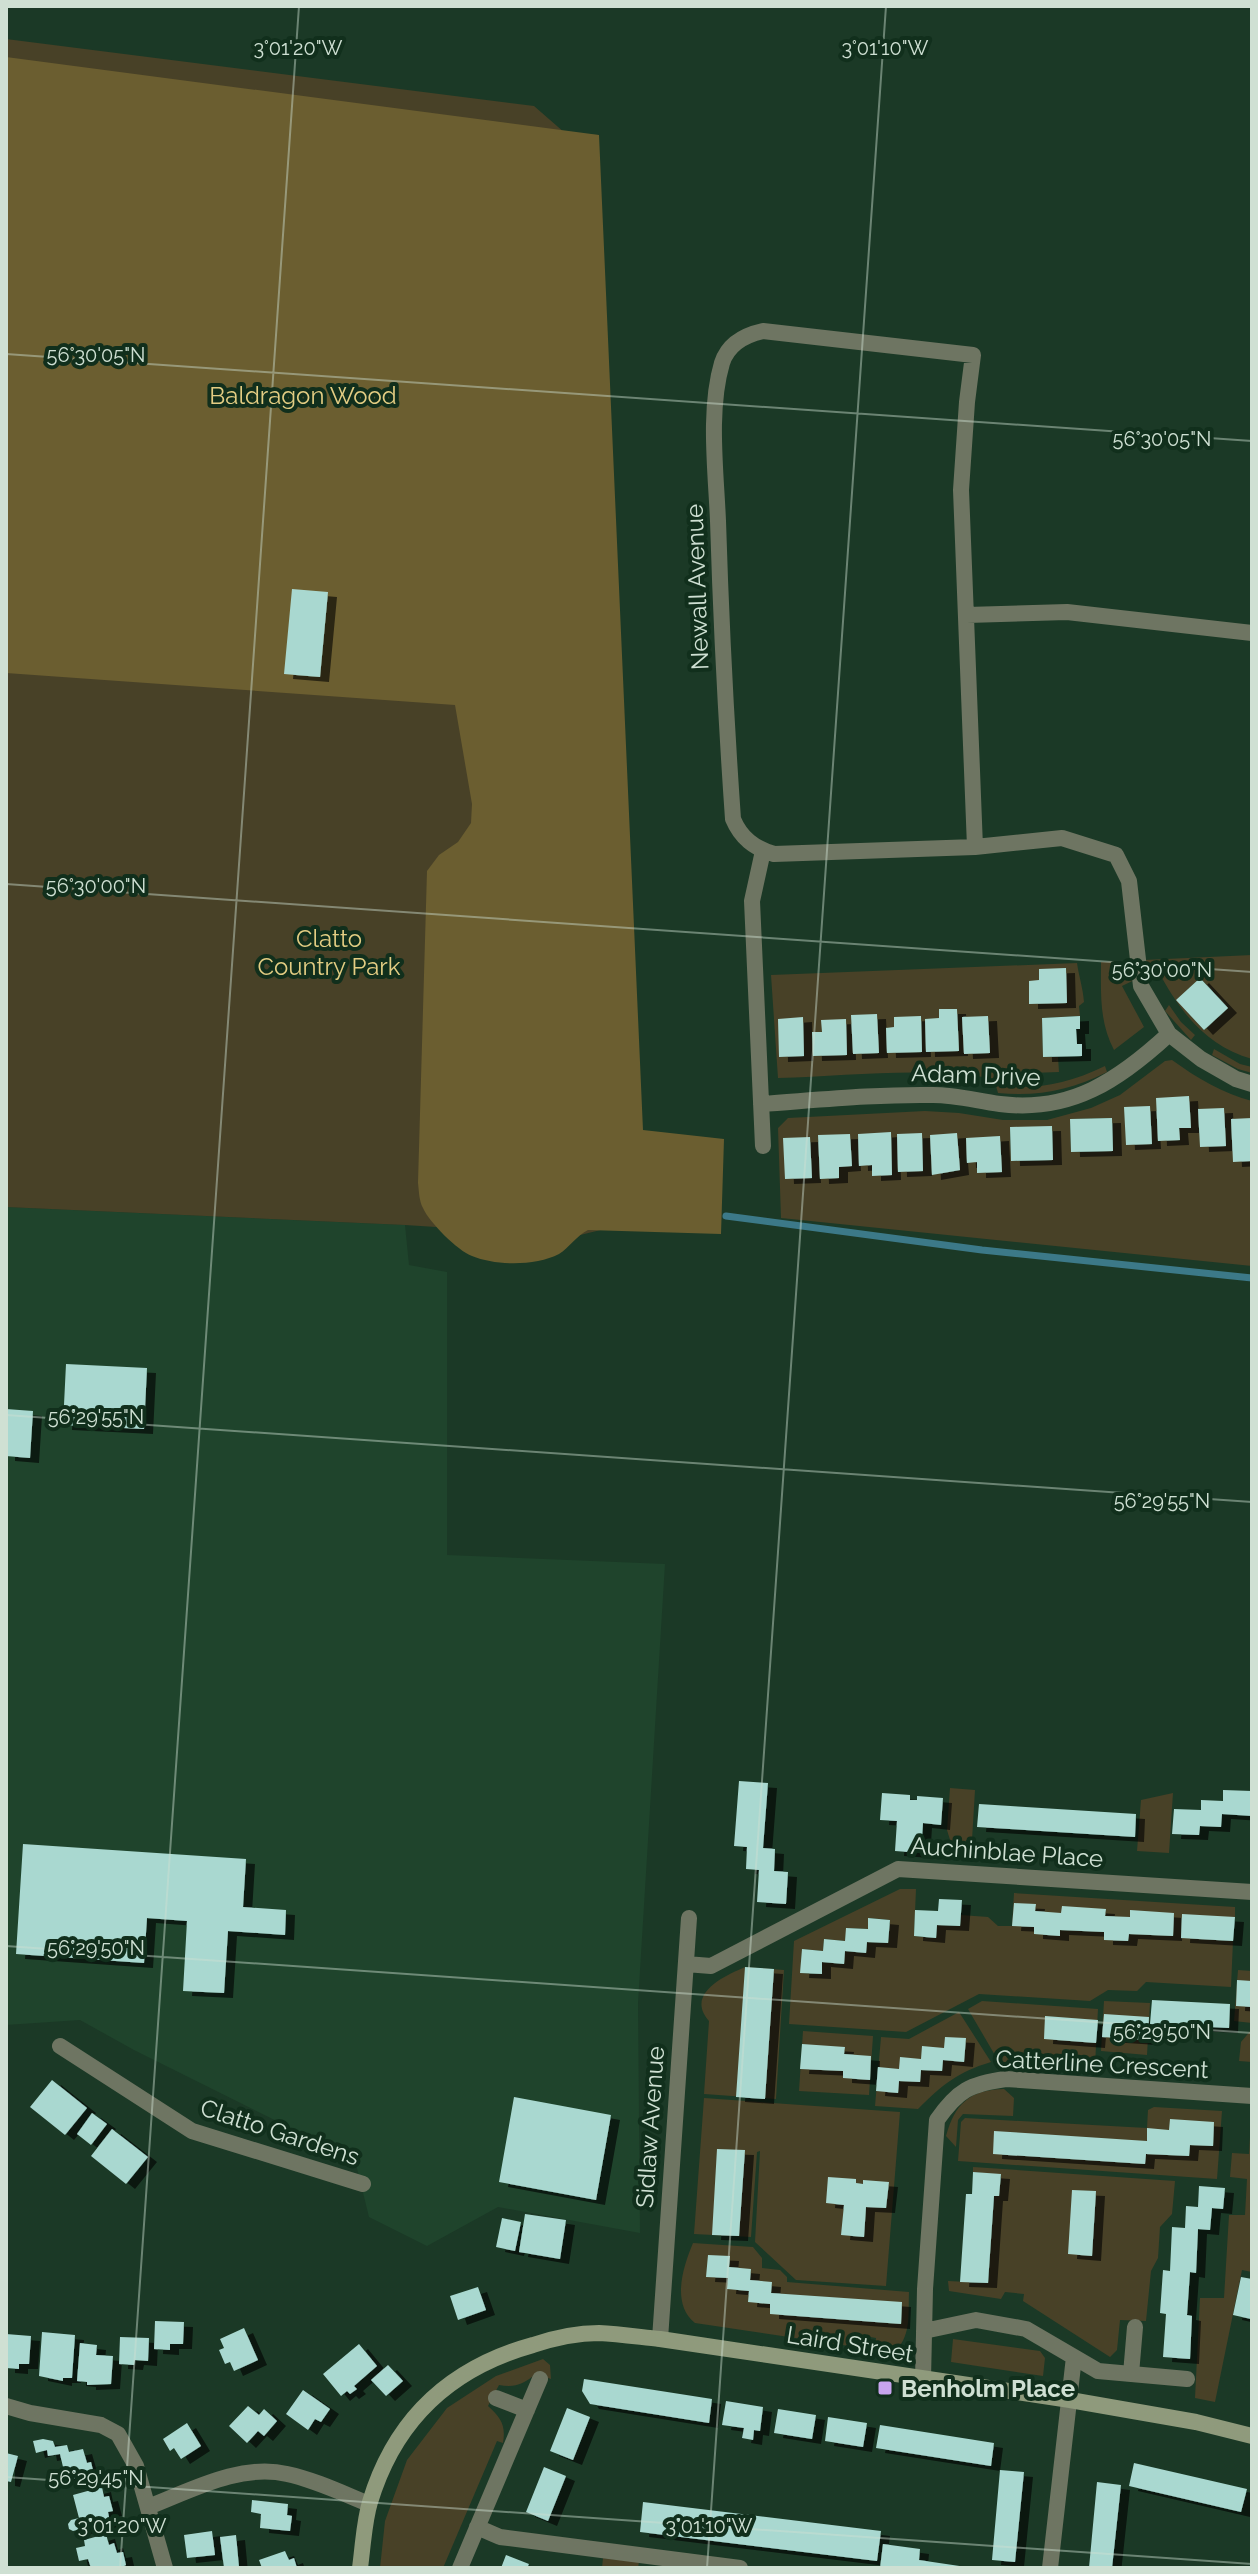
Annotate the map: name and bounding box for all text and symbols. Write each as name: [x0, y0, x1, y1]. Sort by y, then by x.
text: 3°01'20"W: [254, 36, 342, 60]
text: 3°01'10"W: [842, 36, 929, 60]
text: 56°30'05"N: [46, 343, 146, 367]
park label: Baldragon Wood: [209, 381, 397, 410]
text: 56°30'05"N: [1112, 427, 1212, 451]
street label: Newall Avenue: [680, 503, 714, 671]
text: 56°30'00"N: [46, 874, 146, 898]
park label: Clatto Country Park: [258, 924, 401, 981]
text: 56°30'00"N: [1112, 958, 1212, 982]
street label: Adam Drive: [911, 1058, 1041, 1092]
text: 56°29'55"N: [48, 1405, 144, 1429]
text: 56°29'55"N: [1114, 1489, 1210, 1513]
street label: Auchinblae Place: [910, 1831, 1104, 1873]
text: 56°29'50"N: [47, 1936, 145, 1960]
text: 56°29'50"N: [1113, 2020, 1211, 2044]
street label: Catterline Crescent: [995, 2044, 1209, 2084]
street label: Sidlaw Avenue: [630, 2045, 670, 2209]
street label: Clatto Gardens: [197, 2093, 363, 2171]
street label: Laird Street: [785, 2320, 915, 2368]
place label: Benholm Place: [901, 2374, 1075, 2403]
marker: Benholm Place: [876, 2379, 894, 2397]
text: 56°29'45"N: [48, 2466, 144, 2490]
text: 3°01'20"W: [78, 2514, 166, 2538]
text: 3°01'10"W: [666, 2514, 753, 2538]

